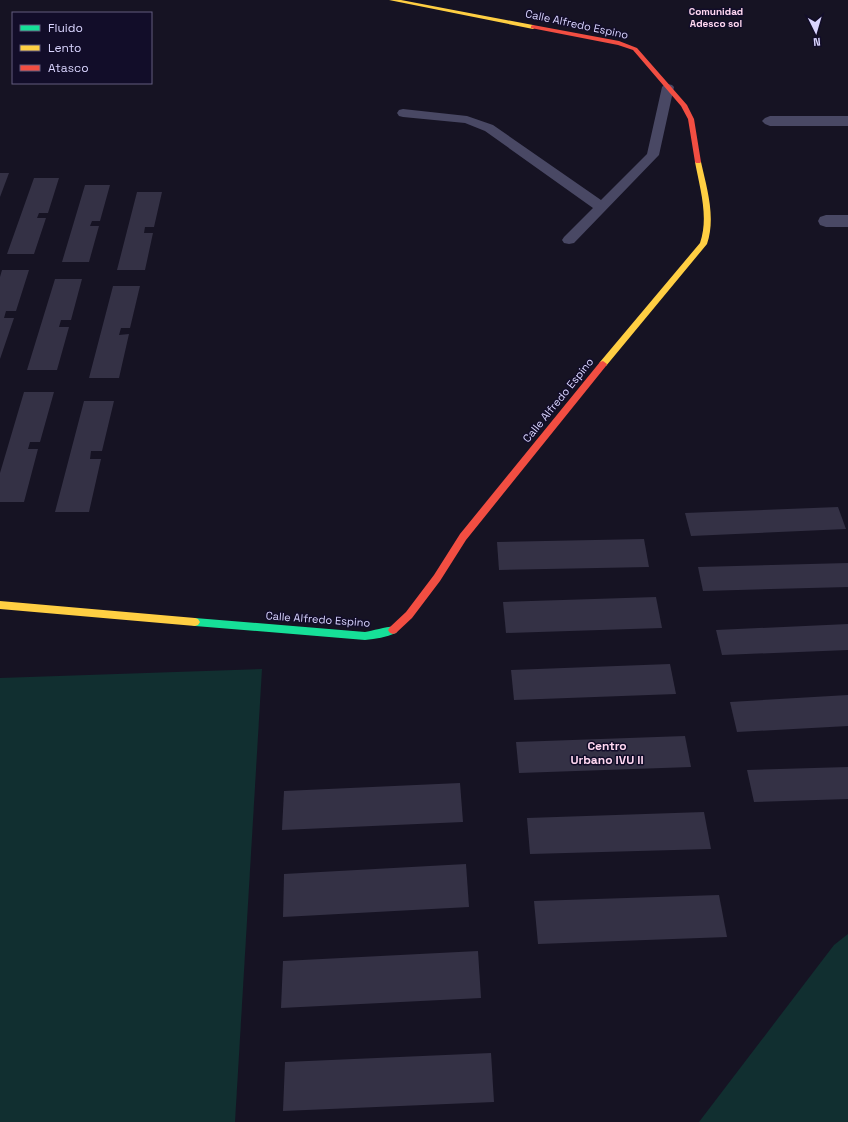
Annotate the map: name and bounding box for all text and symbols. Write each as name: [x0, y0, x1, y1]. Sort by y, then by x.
district label: Comunidad Adesco sol: [689, 5, 743, 30]
street label: Calle Alfredo Espino: [524, 6, 630, 42]
legend: [12, 12, 152, 84]
north arrow: [796, 12, 836, 52]
text: Fluido: [48, 20, 83, 36]
text: N: [813, 35, 821, 49]
text: Lento: [48, 40, 82, 56]
text: Atasco: [48, 60, 89, 76]
street label: Calle Alfredo Espino: [520, 355, 597, 445]
street label: Calle Alfredo Espino: [265, 608, 371, 630]
district label: Centro Urbano IVU II: [570, 738, 644, 768]

